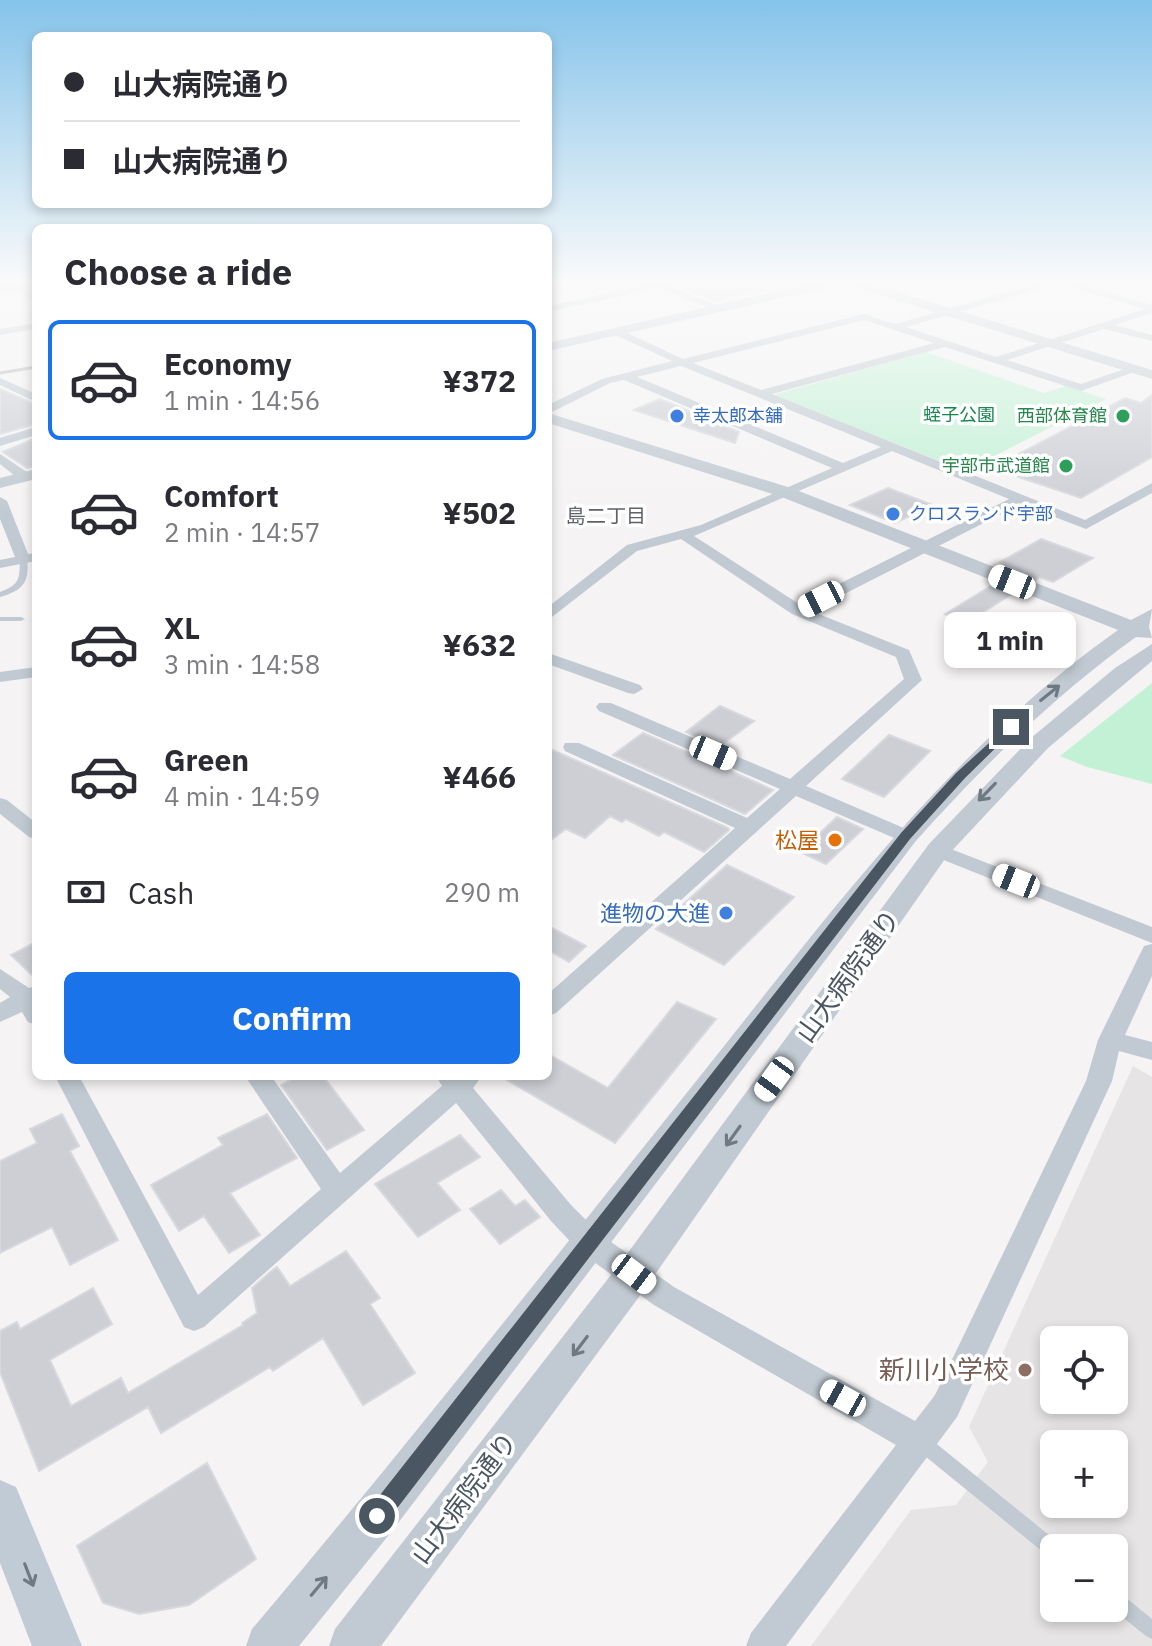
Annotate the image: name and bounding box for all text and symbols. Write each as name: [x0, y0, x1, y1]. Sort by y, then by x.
text: 山大病院通り: [112, 64, 292, 103]
text: 山大病院通り: [112, 141, 292, 180]
text: Choose a ride: [64, 248, 292, 295]
icon: car: [68, 344, 140, 416]
text: Economy: [164, 344, 292, 383]
text: ¥372: [443, 361, 516, 400]
text: 1 min · 14:56: [164, 383, 320, 417]
park label: 蛭子公園: [923, 403, 995, 426]
place label: 幸太郎本舗: [693, 404, 783, 427]
place label: 西部体育館: [1017, 404, 1107, 427]
marker: 幸太郎本舗: [668, 407, 686, 425]
marker: 西部体育館: [1114, 407, 1132, 425]
place label: 宇部市武道館: [942, 454, 1050, 477]
marker: 宇部市武道館: [1057, 457, 1075, 475]
icon: car: [68, 476, 140, 548]
text: Comfort: [164, 476, 279, 515]
text: ¥502: [443, 493, 516, 532]
district label: 島二丁目: [566, 502, 646, 529]
place label: クロスランド宇部: [909, 502, 1053, 525]
marker: クロスランド宇部: [884, 505, 902, 523]
text: 2 min · 14:57: [164, 515, 320, 549]
car: [985, 562, 1039, 602]
car: [794, 577, 848, 621]
icon: car: [68, 608, 140, 680]
text: XL: [164, 608, 200, 647]
callout: 1 min: [945, 611, 1077, 667]
text: 1 min: [976, 623, 1044, 657]
text: ¥632: [443, 625, 516, 664]
text: 3 min · 14:58: [164, 647, 320, 681]
one-way arrow: [1040, 684, 1060, 702]
route end: [993, 709, 1029, 745]
car: [686, 733, 740, 773]
icon: car: [68, 740, 140, 812]
text: Green: [164, 740, 249, 779]
text: ¥466: [443, 757, 516, 796]
text: 4 min · 14:59: [164, 779, 320, 813]
one-way arrow: [978, 782, 997, 802]
place label: 松屋: [775, 825, 819, 854]
marker: 松屋: [826, 831, 844, 849]
car: [989, 861, 1043, 901]
icon: cash: [64, 870, 108, 914]
text: Cash: [128, 873, 194, 912]
text: 290 m: [444, 875, 520, 909]
place label: 進物の大進: [600, 898, 710, 927]
street label: 山大病院通り: [788, 902, 907, 1049]
marker: 進物の大進: [717, 904, 735, 922]
button: Confirm: [64, 972, 520, 1064]
car: [750, 1053, 798, 1105]
one-way arrow: [725, 1125, 742, 1146]
car: [608, 1250, 660, 1298]
map controls: [1040, 1326, 1128, 1622]
button: locate: [1040, 1326, 1128, 1414]
one-way arrow: [571, 1335, 588, 1356]
place label: 新川小学校: [879, 1352, 1009, 1386]
marker: 新川小学校: [1016, 1361, 1034, 1379]
car: [816, 1376, 870, 1420]
street label: 山大病院通り: [403, 1425, 524, 1570]
button: +: [1040, 1430, 1128, 1518]
route start: [359, 1498, 395, 1534]
button: −: [1040, 1534, 1128, 1622]
one-way arrow: [23, 1562, 37, 1586]
one-way arrow: [310, 1576, 328, 1597]

